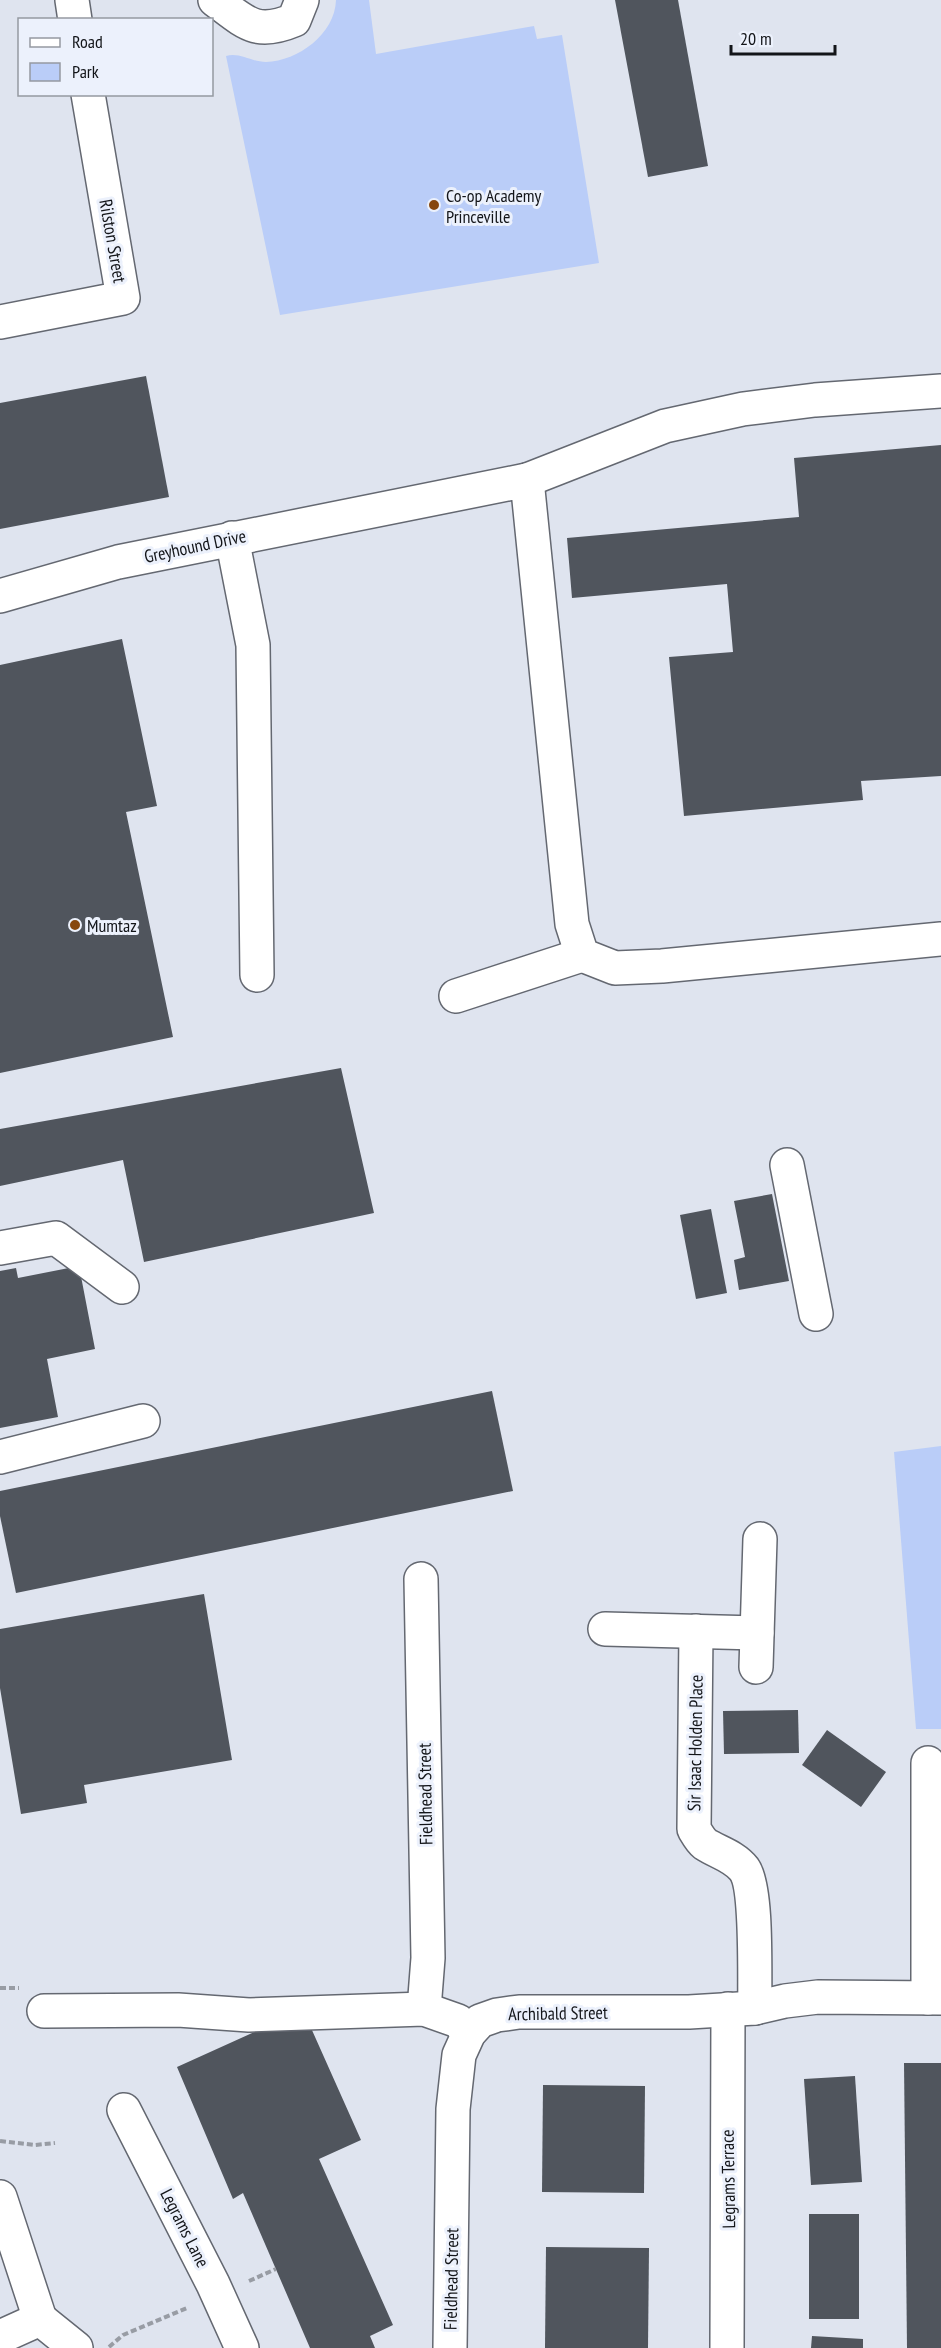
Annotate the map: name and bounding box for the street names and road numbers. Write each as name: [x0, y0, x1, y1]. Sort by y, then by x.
street label: Rilston Street: [94, 197, 132, 285]
street label: Greyhound Drive: [142, 524, 248, 568]
street label: Sir Isaac Holden Place: [682, 1675, 708, 1811]
street label: Fieldhead Street: [413, 1743, 437, 1845]
street label: Archibald Street: [508, 2001, 608, 2025]
street label: Legrams Terrace: [716, 2129, 740, 2229]
street label: Legrams Lane: [155, 2185, 215, 2271]
street label: Fieldhead Street: [439, 2228, 463, 2330]

